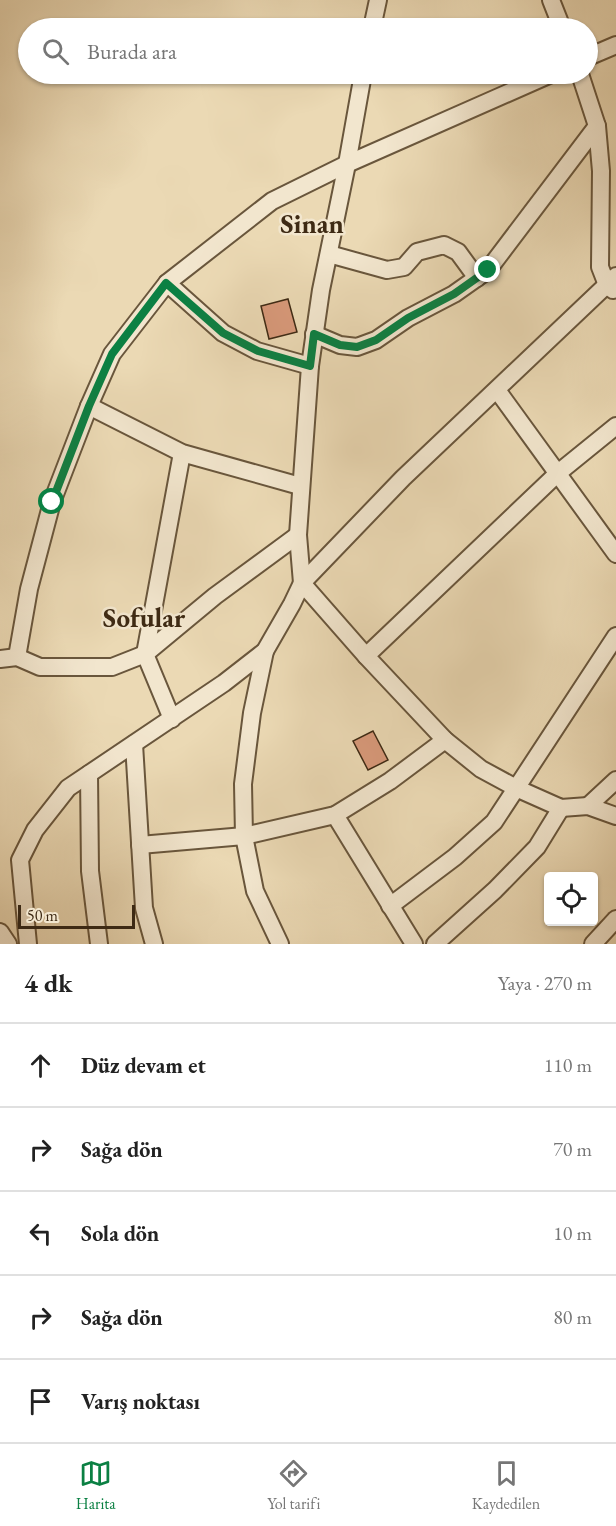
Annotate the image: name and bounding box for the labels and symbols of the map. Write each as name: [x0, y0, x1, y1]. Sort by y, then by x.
district label: Sinan: [280, 206, 344, 241]
route end: [474, 256, 500, 282]
route start: [38, 488, 64, 514]
district label: Sofular: [103, 600, 186, 635]
scale bar: [18, 902, 135, 930]

